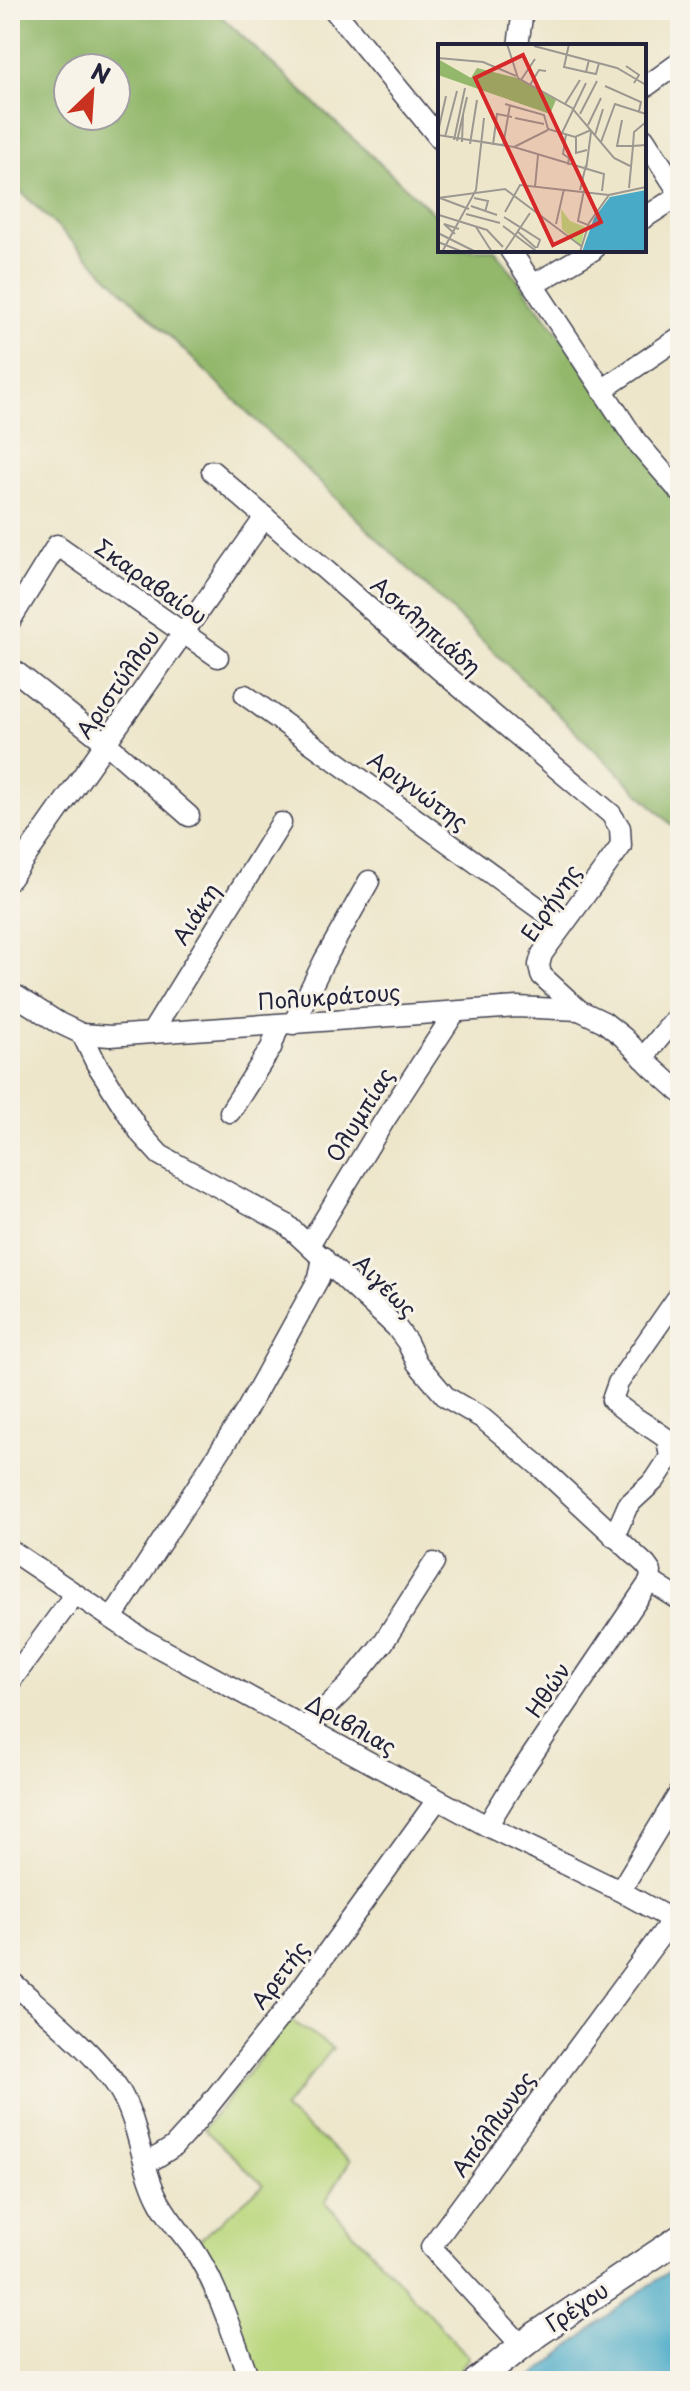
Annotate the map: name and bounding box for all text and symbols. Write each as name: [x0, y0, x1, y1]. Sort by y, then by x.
inset map: [438, 44, 646, 252]
north arrow: [52, 52, 132, 132]
text: N: [86, 54, 116, 91]
street label: Σκαραβαίου: [89, 530, 215, 632]
street label: Ασκληπιάδη: [365, 568, 489, 682]
street label: Αριστύλλου: [67, 622, 167, 744]
street label: Αριγνώτης: [362, 742, 476, 837]
street label: Ειρήνης: [512, 857, 588, 947]
street label: Αιάκη: [163, 876, 227, 950]
street label: Πολυκράτους: [256, 974, 401, 1017]
street label: Ολυμπίας: [317, 1061, 401, 1168]
street label: Αιγέως: [347, 1246, 425, 1324]
street label: Ηθών: [516, 1655, 577, 1723]
street label: Δριβλιας: [300, 1685, 403, 1762]
street label: Αρετής: [242, 1933, 316, 2015]
street label: Απόλλωνος: [442, 2063, 541, 2183]
street label: Γρέγου: [538, 2273, 614, 2339]

